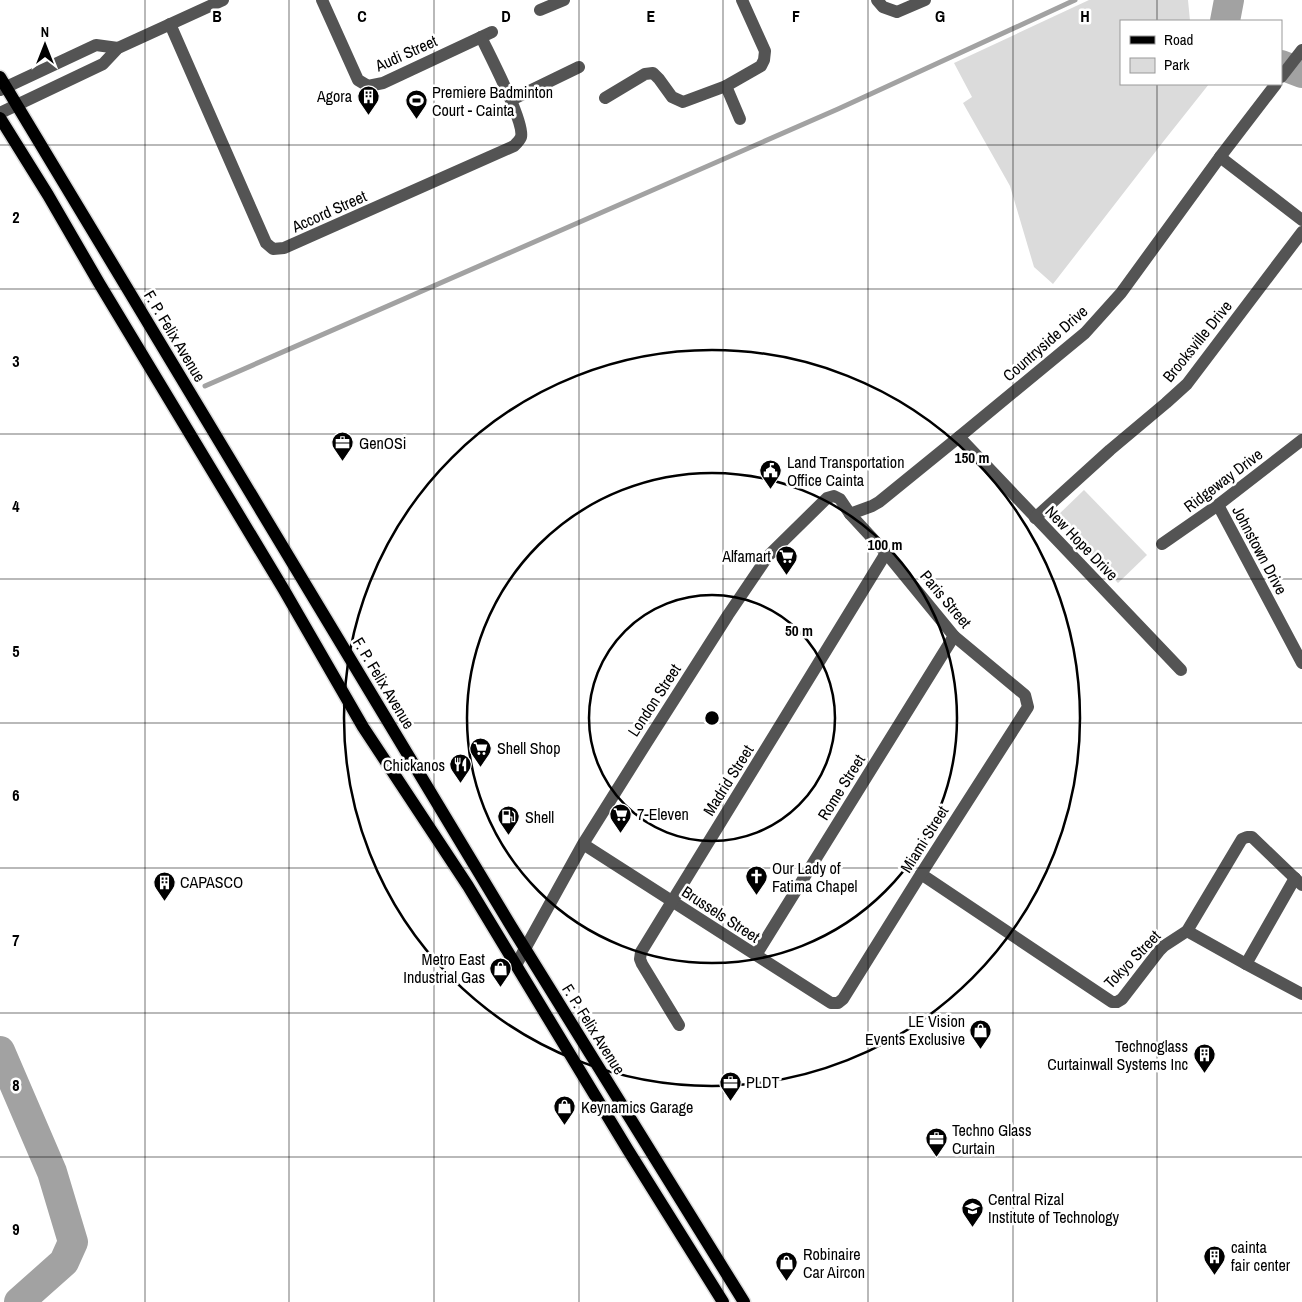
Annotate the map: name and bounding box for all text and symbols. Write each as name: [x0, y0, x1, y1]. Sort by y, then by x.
text: B: [212, 5, 222, 27]
text: C: [357, 5, 367, 27]
text: D: [501, 5, 511, 27]
text: E: [647, 5, 656, 27]
text: F: [792, 5, 800, 27]
text: G: [935, 5, 945, 27]
text: H: [1080, 5, 1090, 27]
north arrow: [20, 20, 70, 70]
legend: [1120, 20, 1282, 85]
text: N: [41, 23, 49, 41]
street label: Audi Street: [371, 29, 441, 77]
text: Road: [1164, 29, 1193, 50]
text: Park: [1164, 54, 1190, 75]
place label: Premiere Badminton Court - Cainta: [432, 81, 553, 121]
building icon: Agora: [356, 84, 380, 115]
place label: Agora: [316, 85, 353, 107]
sports icon: Premiere Badminton Court - Cainta: [404, 89, 428, 120]
street label: Accord Street: [287, 185, 370, 238]
text: 2: [12, 206, 20, 228]
street label: F. P. Felix Avenue: [139, 286, 211, 386]
street label: Brooksville Drive: [1157, 296, 1237, 386]
street label: Countryside Drive: [998, 300, 1092, 386]
text: 3: [12, 350, 20, 372]
office icon: GenOSi: [331, 431, 355, 462]
place label: GenOSi: [359, 432, 406, 454]
street label: Ridgeway Drive: [1179, 443, 1267, 517]
text: 150 m: [955, 447, 989, 468]
place label: Land Transportation Office Cainta: [787, 451, 904, 491]
public building icon: Land Transportation Office Cainta: [759, 459, 783, 490]
text: 4: [12, 495, 20, 517]
street label: New Hope Drive: [1041, 501, 1123, 585]
street label: Johnstown Drive: [1227, 502, 1293, 598]
text: 100 m: [868, 534, 902, 555]
supermarket icon: Alfamart: [775, 544, 799, 575]
place label: Alfamart: [721, 545, 771, 567]
street label: Paris Street: [915, 565, 977, 633]
text: 50 m: [785, 620, 813, 641]
street label: F. P. Felix Avenue: [348, 633, 420, 733]
text: 5: [12, 640, 20, 662]
street label: London Street: [622, 659, 686, 741]
centre of rings: [703, 709, 721, 727]
supermarket icon: Shell Shop: [469, 736, 493, 767]
place label: Shell Shop: [497, 737, 560, 759]
street label: Madrid Street: [698, 740, 759, 820]
street label: Rome Street: [812, 750, 870, 824]
restaurant icon: Chickanos: [449, 753, 473, 784]
place label: Chickanos: [383, 754, 445, 776]
text: 6: [12, 784, 20, 806]
street label: Miami Street: [895, 801, 953, 877]
supermarket icon: 7-Eleven: [609, 802, 633, 833]
place label: 7-Eleven: [637, 803, 689, 825]
fuel station icon: Shell: [497, 805, 521, 836]
place label: Shell: [525, 806, 554, 828]
place label: Our Lady of Fatima Chapel: [772, 857, 857, 897]
church icon: Our Lady of Fatima Chapel: [744, 865, 768, 896]
building icon: CAPASCO: [152, 870, 176, 901]
place label: CAPASCO: [180, 871, 243, 893]
street label: Brussels Street: [678, 881, 765, 948]
street label: Tokyo Street: [1099, 925, 1165, 993]
text: 7: [12, 929, 20, 951]
place label: Metro East Industrial Gas: [403, 948, 485, 988]
shop icon: Metro East Industrial Gas: [489, 956, 513, 987]
street label: F. P. Felix Avenue: [557, 979, 631, 1079]
place label: LE Vision Events Exclusive: [865, 1010, 965, 1050]
shop icon: LE Vision Events Exclusive: [969, 1018, 993, 1049]
place label: Technoglass Curtainwall Systems Inc: [1047, 1035, 1188, 1075]
building icon: Technoglass Curtainwall Systems Inc: [1192, 1043, 1216, 1074]
office icon: PLDT: [718, 1070, 742, 1101]
place label: PLDT: [746, 1071, 780, 1093]
text: 8: [12, 1074, 20, 1096]
shop icon: Keynamics Garage: [553, 1095, 577, 1126]
place label: Keynamics Garage: [581, 1096, 693, 1118]
place label: Techno Glass Curtain: [952, 1119, 1032, 1159]
office icon: Techno Glass Curtain: [924, 1127, 948, 1158]
place label: Central Rizal Institute of Technology: [988, 1188, 1120, 1228]
school or university icon: Central Rizal Institute of Technology: [960, 1196, 984, 1227]
text: 9: [12, 1218, 20, 1240]
place label: cainta fair center: [1231, 1236, 1291, 1276]
place label: Robinaire Car Aircon: [803, 1243, 865, 1283]
building icon: cainta fair center: [1203, 1244, 1227, 1275]
shop icon: Robinaire Car Aircon: [775, 1251, 799, 1282]

